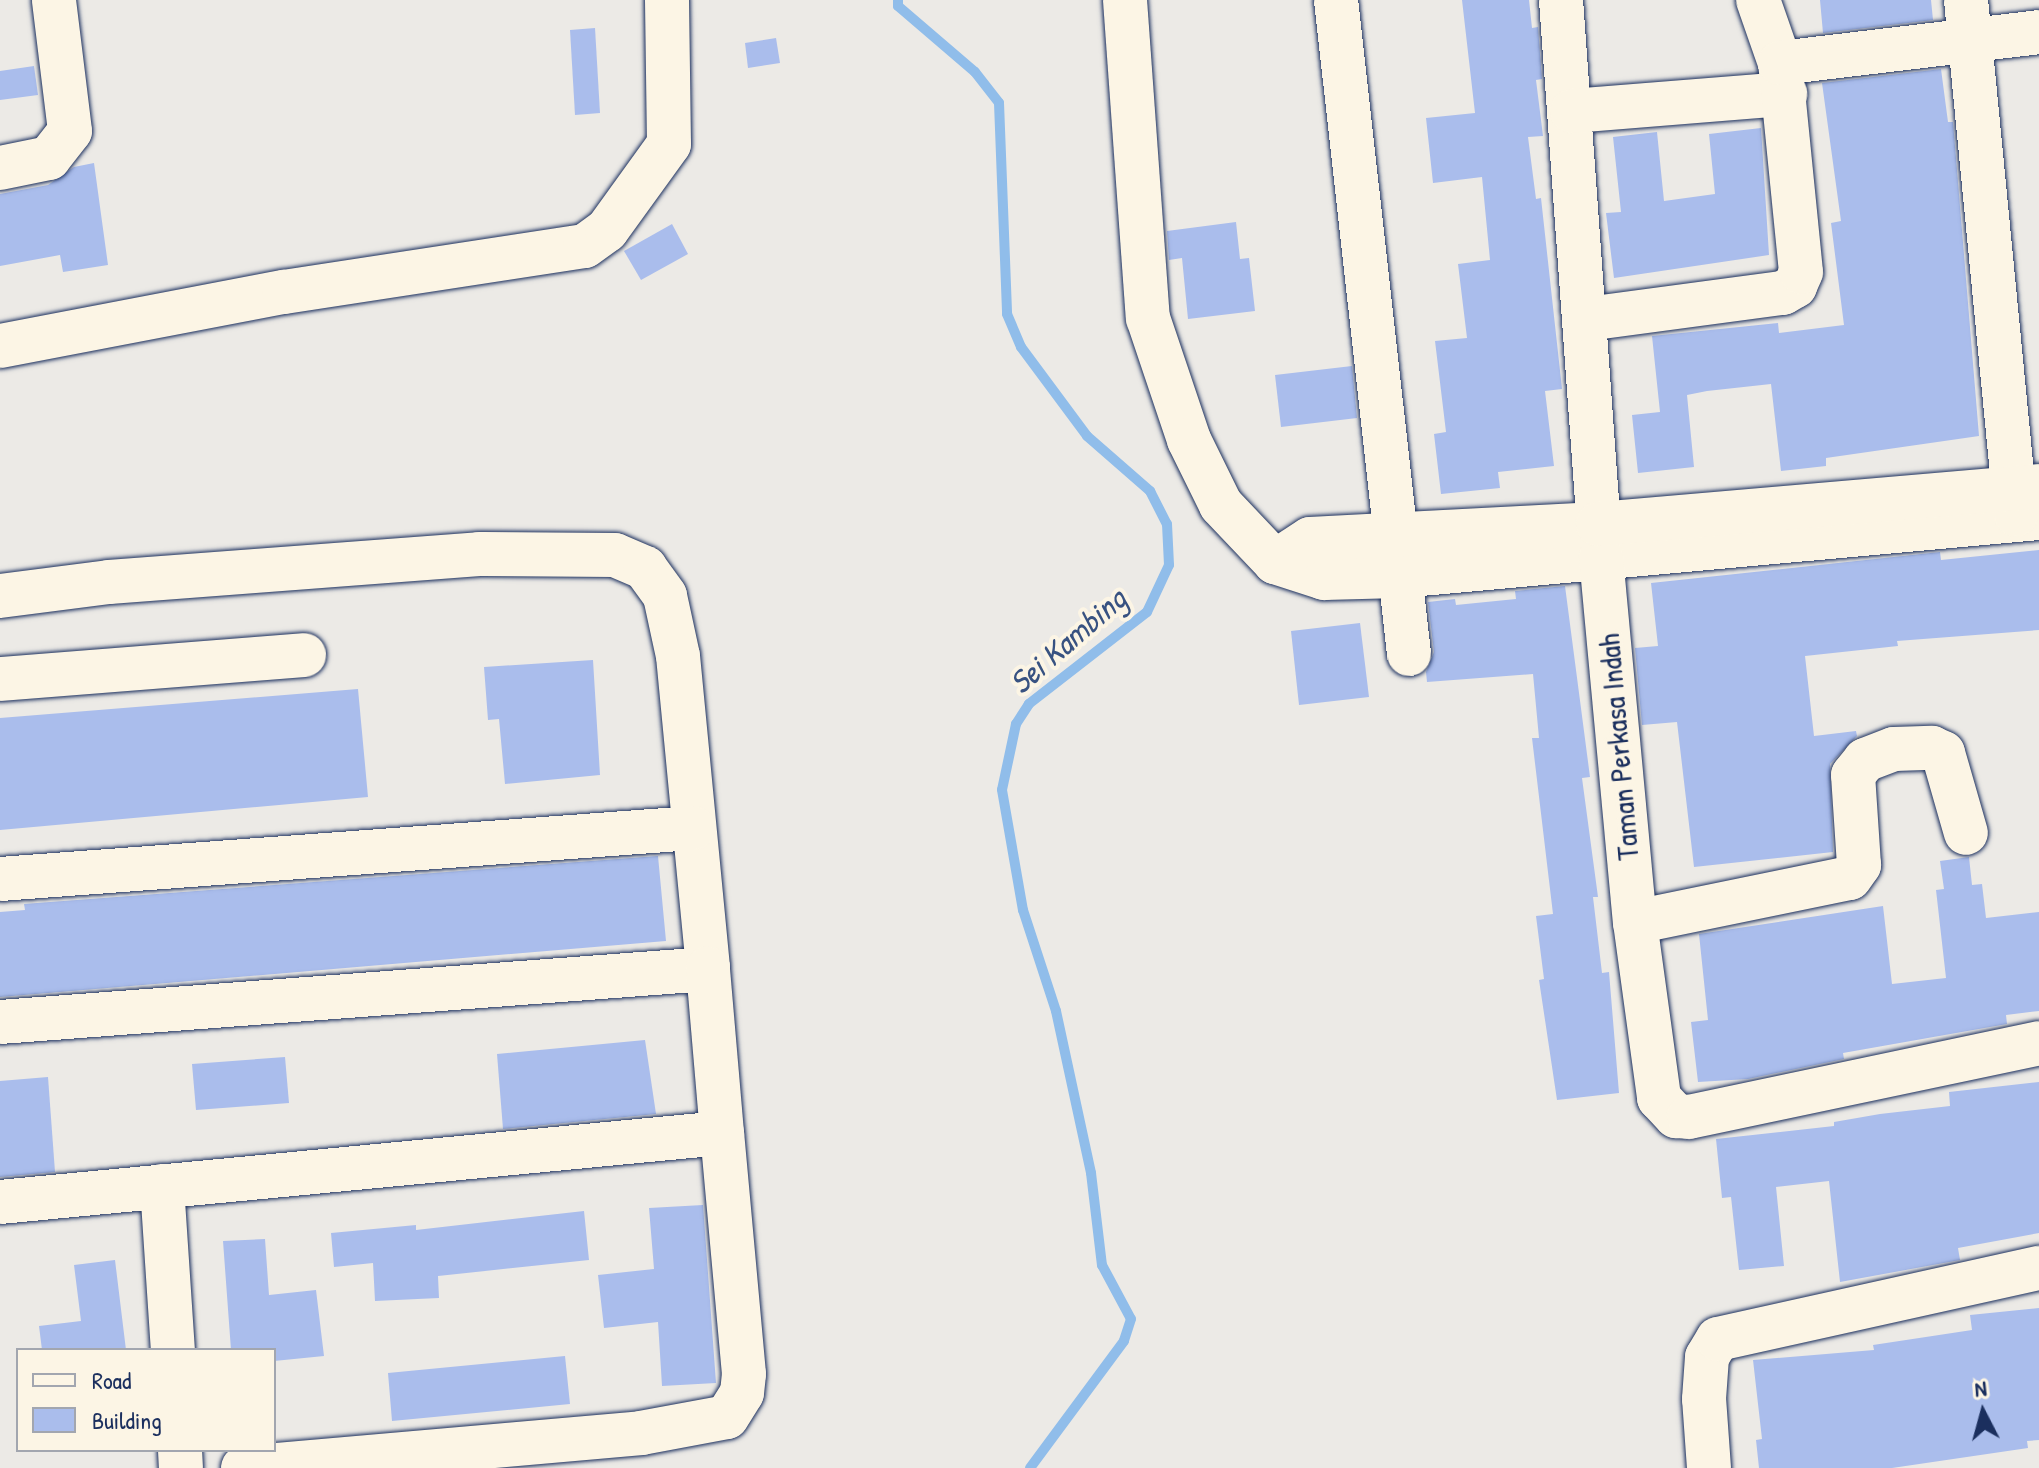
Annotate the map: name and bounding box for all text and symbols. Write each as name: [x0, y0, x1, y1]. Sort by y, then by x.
water label: Sei Kambing: [1002, 580, 1134, 702]
street label: Taman Perkasa Indah: [1590, 632, 1646, 862]
legend: [16, 1348, 276, 1452]
text: Road: [92, 1364, 131, 1396]
north arrow: [1943, 1372, 2023, 1452]
text: N: [1973, 1373, 1988, 1404]
text: Building: [92, 1404, 162, 1436]

